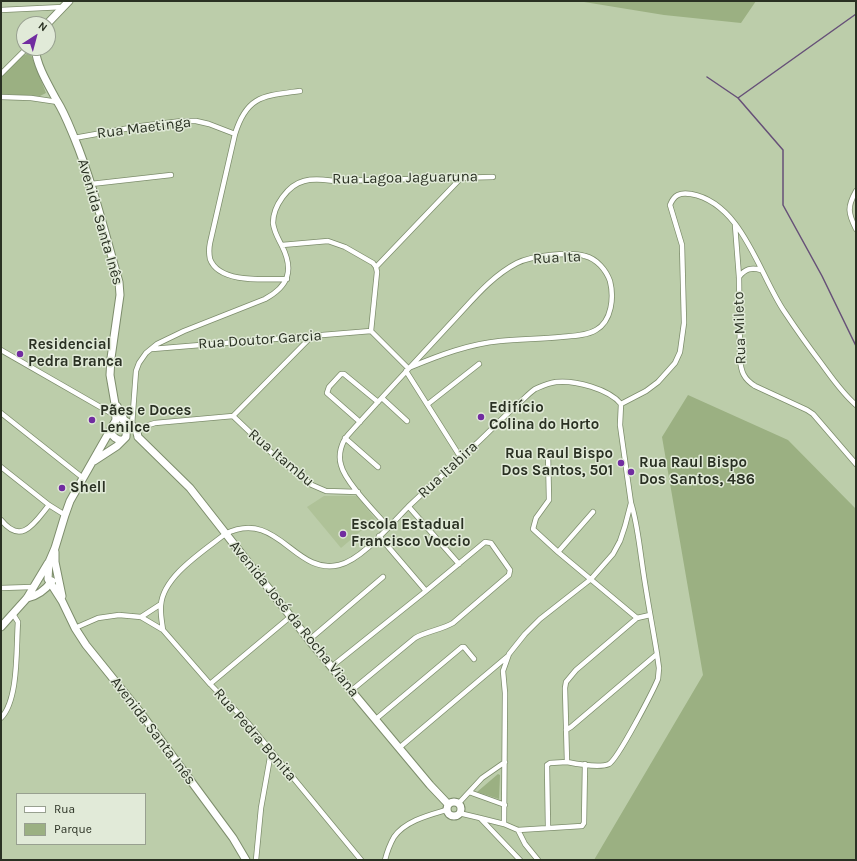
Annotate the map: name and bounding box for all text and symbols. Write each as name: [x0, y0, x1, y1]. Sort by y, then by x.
north arrow: [16, 16, 56, 56]
text: N: [36, 19, 50, 34]
street label: Rua Maetinga: [96, 113, 192, 143]
street label: Avenida Santa Inês: [73, 157, 127, 287]
street label: Rua Lagoa Jaguaruna: [332, 168, 478, 188]
street label: Rua Ita: [532, 248, 582, 268]
street label: Rua Mileto: [730, 291, 750, 365]
street label: Rua Doutor Garcia: [198, 327, 322, 353]
place label: Residencial Pedra Branca: [28, 336, 123, 371]
marker: Residencial Pedra Branca: [15, 349, 25, 359]
place label: Edifício Colina do Horto: [489, 399, 599, 434]
place label: Pães e Doces Lenilce: [100, 402, 191, 437]
marker: Edifício Colina do Horto: [476, 412, 486, 422]
marker: Pães e Doces Lenilce: [87, 415, 97, 425]
street label: Rua Itambu: [245, 425, 317, 491]
street label: Rua Itabira: [414, 438, 482, 502]
place label: Rua Raul Bispo Dos Santos, 501: [501, 445, 613, 480]
place label: Rua Raul Bispo Dos Santos, 486: [639, 454, 755, 489]
marker: Rua Raul Bispo Dos Santos, 501: [616, 458, 626, 468]
marker: Rua Raul Bispo Dos Santos, 486: [626, 467, 636, 477]
place label: Shell: [70, 479, 106, 497]
marker: Shell: [57, 483, 67, 493]
place label: Escola Estadual Francisco Voccio: [351, 516, 470, 551]
marker: Escola Estadual Francisco Voccio: [338, 529, 348, 539]
street label: Avenida José da Rocha Viana: [225, 537, 363, 701]
street label: Avenida Santa Inês: [107, 673, 199, 789]
street label: Rua Pedra Bonita: [210, 685, 300, 785]
legend: [16, 793, 146, 845]
text: Rua: [54, 802, 75, 816]
text: Parque: [54, 822, 92, 836]

